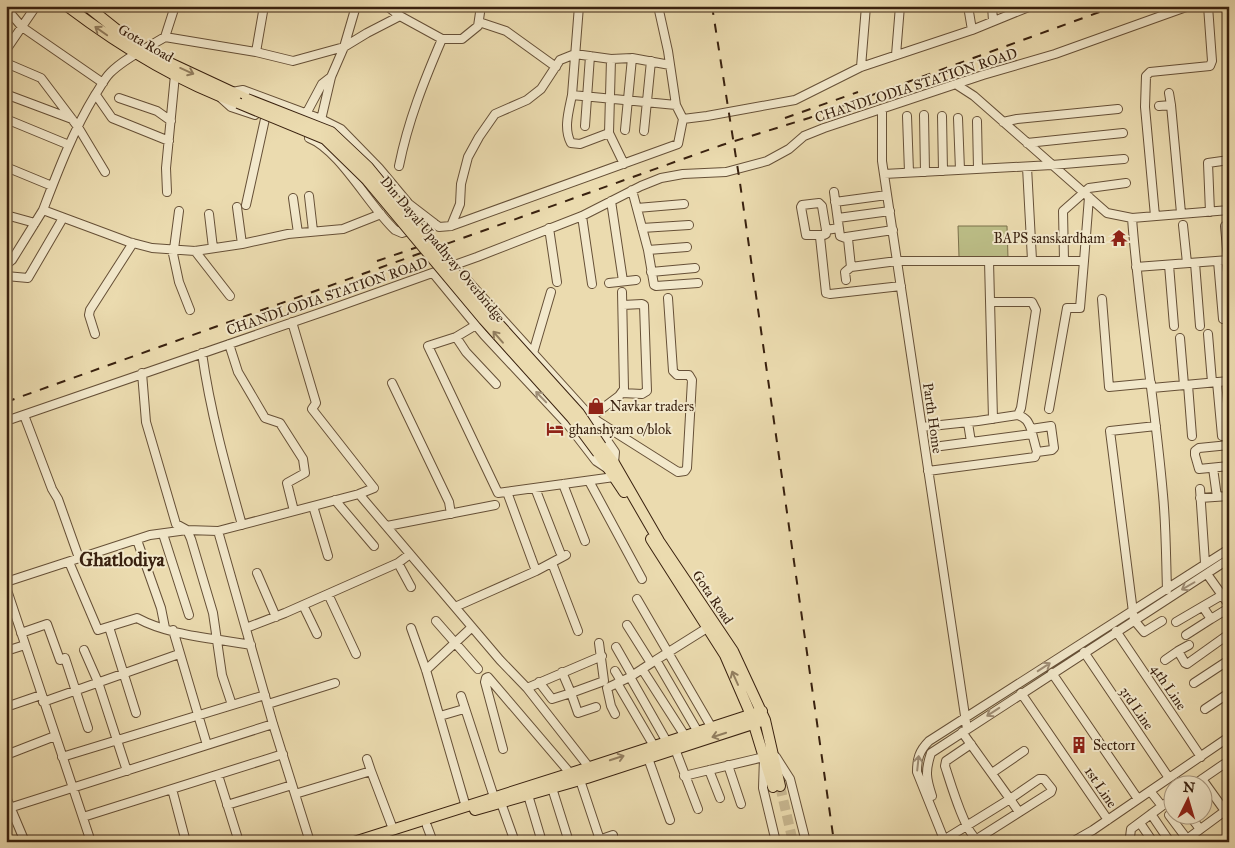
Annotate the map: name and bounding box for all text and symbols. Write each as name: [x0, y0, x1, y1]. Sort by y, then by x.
street label: Gota Road: [115, 21, 176, 66]
one-way arrow: [94, 26, 108, 36]
street label: CHANDLODIA STATION ROAD: [813, 45, 1019, 126]
one-way arrow: [179, 67, 194, 76]
street label: Din Dayal Upadhyay Overbridge: [377, 173, 509, 326]
temple icon: BAPS sanskardham: [1109, 228, 1129, 248]
place label: BAPS sanskardham: [993, 230, 1105, 247]
street label: CHANDLODIA STATION ROAD: [224, 254, 430, 339]
one-way arrow: [493, 330, 504, 343]
street label: Parth Home: [919, 382, 946, 455]
one-way arrow: [535, 390, 547, 403]
shop icon: Navkar traders: [586, 396, 606, 416]
place label: Navkar traders: [610, 398, 694, 415]
hotel icon: ghanshyam o/blok: [545, 419, 565, 439]
place label: ghanshyam o/blok: [569, 421, 672, 438]
district label: Ghatlodiya: [79, 548, 166, 572]
street label: Gota Road: [688, 567, 737, 627]
one-way arrow: [1182, 581, 1196, 591]
street label: 4th Line: [1147, 661, 1190, 713]
one-way arrow: [1036, 662, 1050, 672]
one-way arrow: [730, 671, 740, 686]
street label: 3rd Line: [1116, 683, 1157, 733]
one-way arrow: [986, 706, 1000, 717]
one-way arrow: [712, 731, 728, 740]
building icon: Sector1: [1069, 735, 1089, 755]
place label: Sector1: [1093, 737, 1136, 754]
one-way arrow: [609, 753, 625, 763]
one-way arrow: [913, 756, 923, 772]
street label: 1st Line: [1081, 763, 1121, 811]
north arrow: [1162, 776, 1212, 826]
text: N: [1182, 779, 1196, 797]

